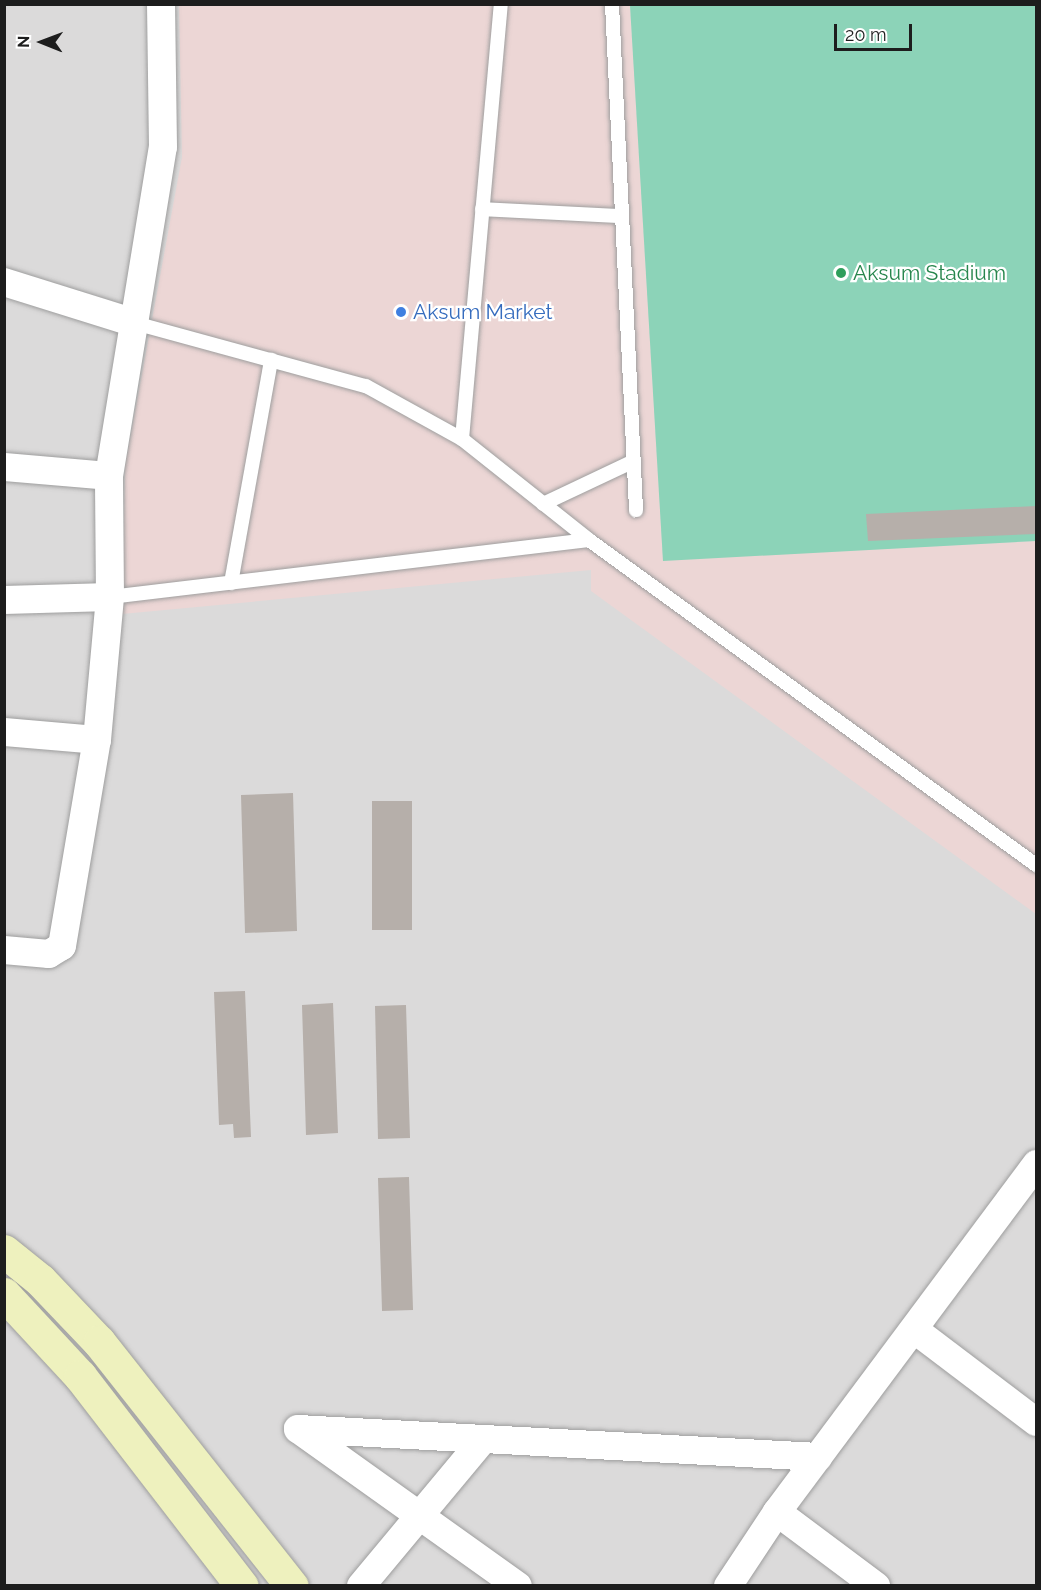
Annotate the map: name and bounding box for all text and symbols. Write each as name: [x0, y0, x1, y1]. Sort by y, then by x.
north arrow: [12, 12, 72, 72]
scale bar: [837, 12, 915, 50]
text: 20 m: [845, 24, 887, 45]
text: N: [14, 35, 33, 48]
place label: Aksum Stadium: [853, 260, 1006, 286]
marker: Aksum Stadium: [834, 266, 848, 280]
place label: Aksum Market: [413, 299, 553, 325]
marker: Aksum Market: [394, 305, 408, 319]

